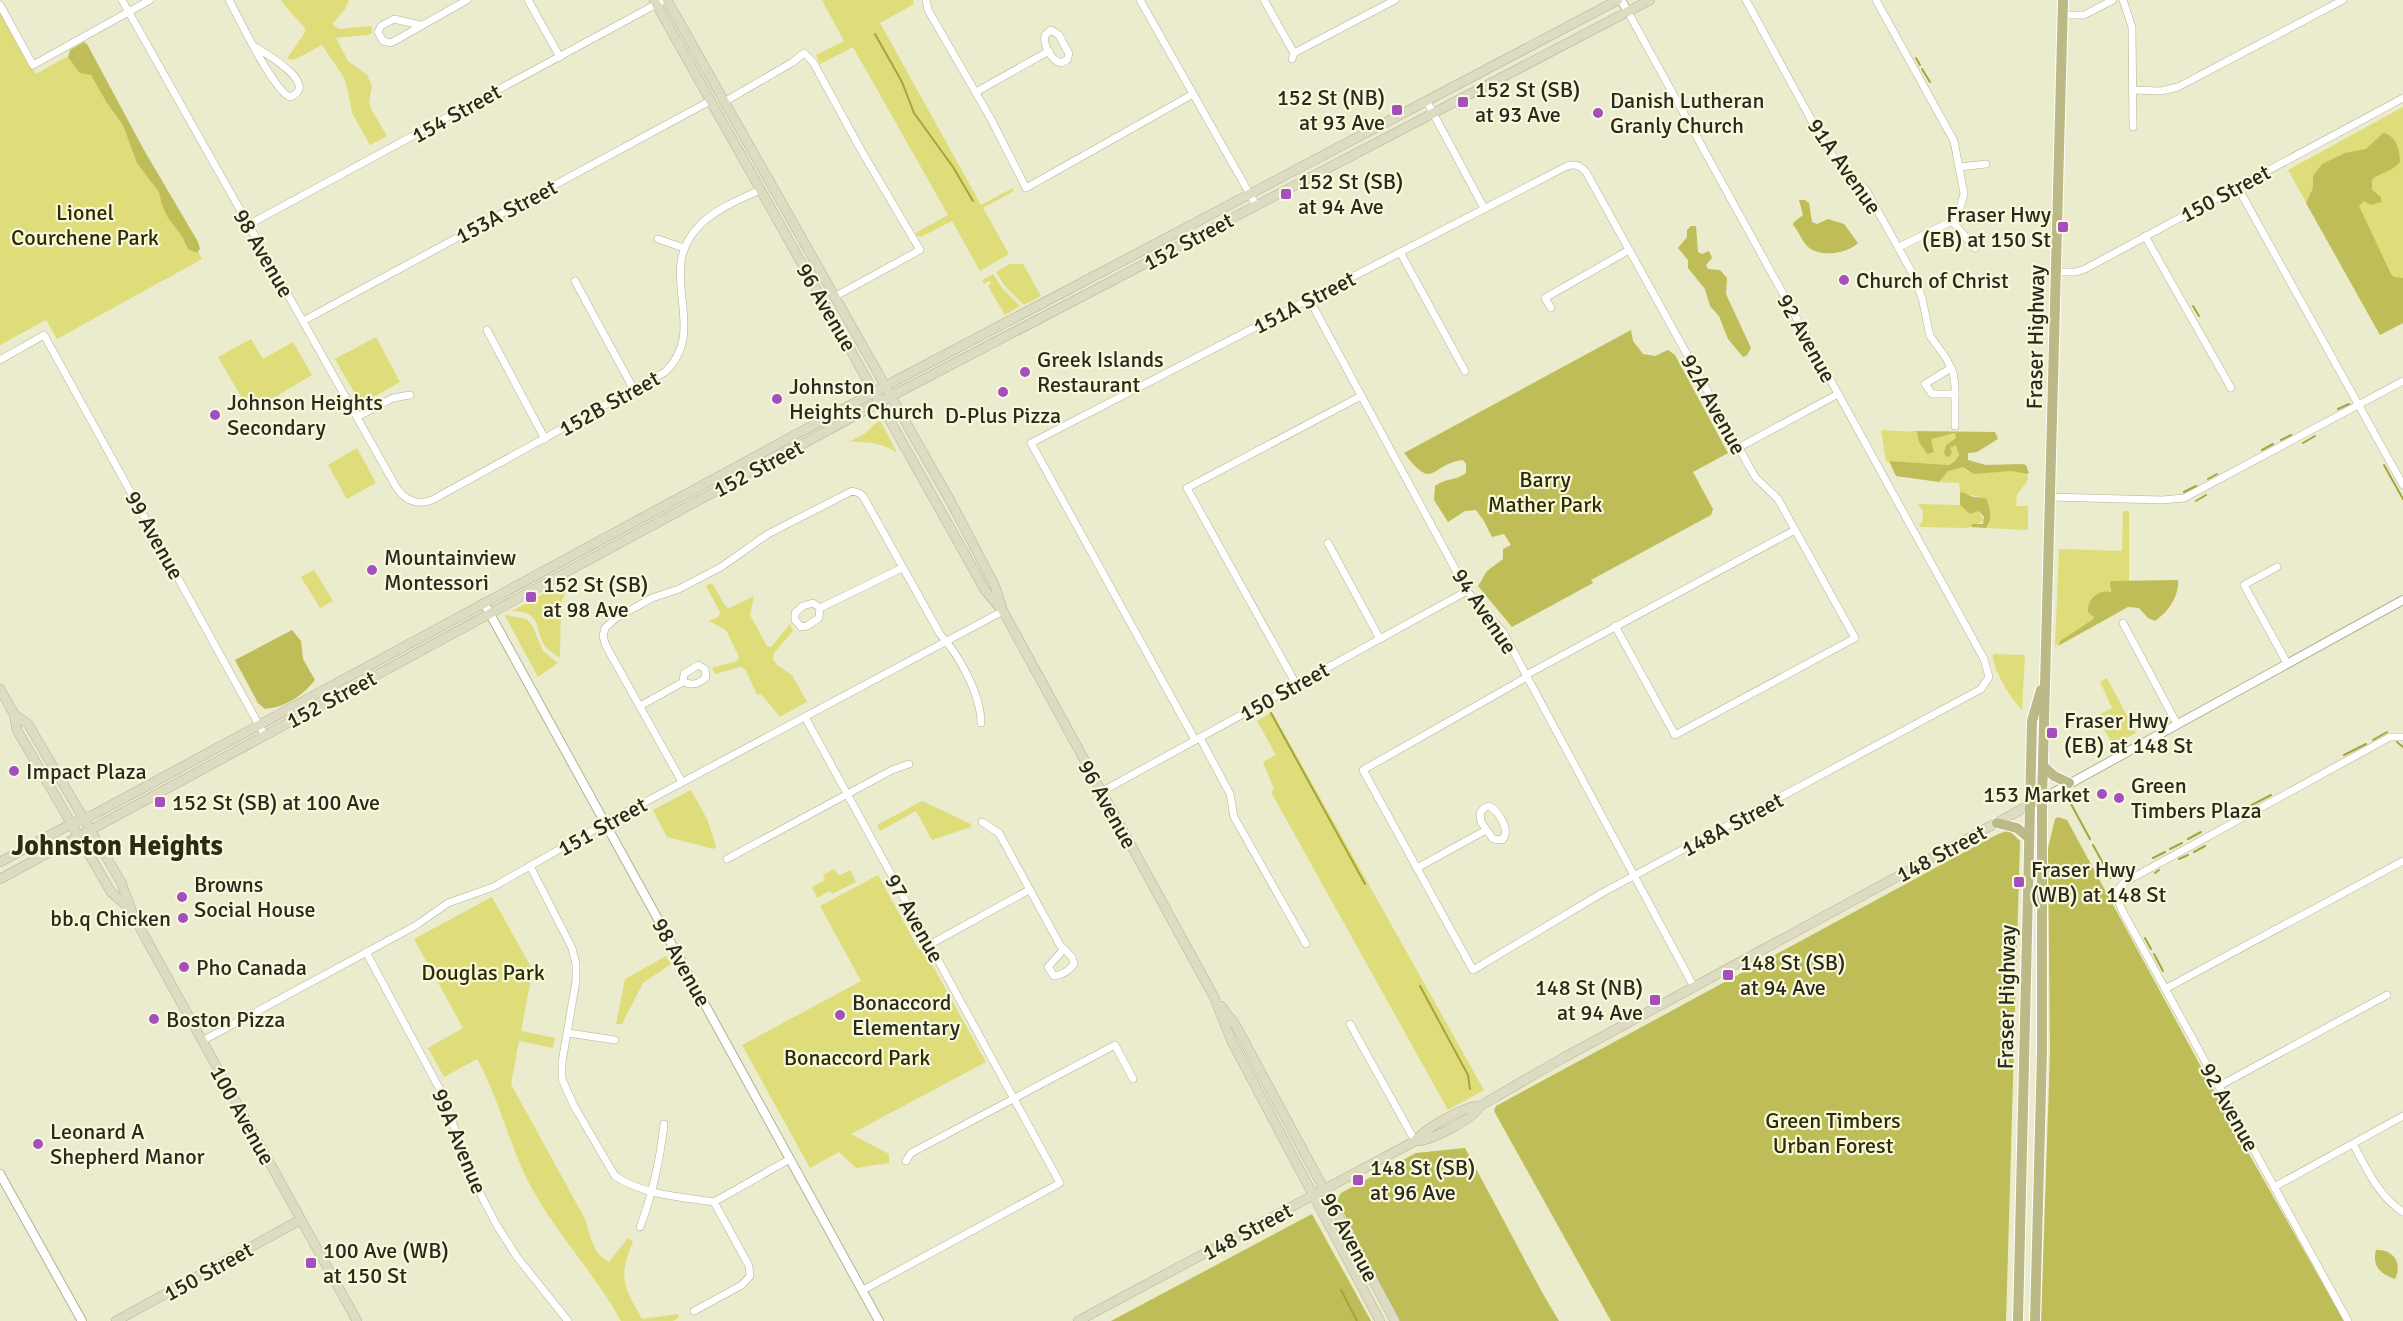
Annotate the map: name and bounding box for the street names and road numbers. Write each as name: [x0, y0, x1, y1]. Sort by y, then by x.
street label: 154 Street: [407, 78, 506, 149]
street label: 91A Avenue: [1802, 113, 1887, 219]
street label: 150 Street: [2176, 158, 2275, 228]
street label: 153A Street: [451, 173, 562, 249]
street label: 98 Avenue: [228, 204, 300, 302]
street label: 152 Street: [1139, 206, 1238, 276]
street label: 96 Avenue: [791, 258, 863, 356]
street label: Fraser Highway: [2021, 264, 2050, 410]
street label: 151A Street: [1249, 265, 1360, 340]
street label: 92 Avenue: [1771, 289, 1842, 387]
street label: 92A Avenue: [1675, 349, 1752, 459]
street label: 152B Street: [554, 365, 665, 442]
street label: 152 Street: [709, 433, 808, 503]
street label: 99 Avenue: [119, 486, 190, 584]
street label: 94 Avenue: [1446, 563, 1523, 659]
street label: 150 Street: [1235, 656, 1334, 727]
street label: 152 Street: [282, 664, 381, 734]
street label: 96 Avenue: [1072, 755, 1143, 853]
street label: 148A Street: [1677, 786, 1788, 862]
street label: 151 Street: [553, 791, 652, 862]
street label: 148 Street: [1892, 818, 1991, 888]
street label: 97 Avenue: [879, 869, 950, 967]
street label: 98 Avenue: [646, 913, 717, 1011]
street label: Fraser Highway: [1992, 924, 2021, 1070]
street label: 92 Avenue: [2194, 1058, 2265, 1156]
street label: 100 Avenue: [204, 1061, 281, 1170]
street label: 99A Avenue: [426, 1085, 493, 1198]
street label: 96 Avenue: [1315, 1188, 1384, 1287]
street label: 148 Street: [1198, 1196, 1297, 1266]
street label: 150 Street: [159, 1236, 258, 1307]

